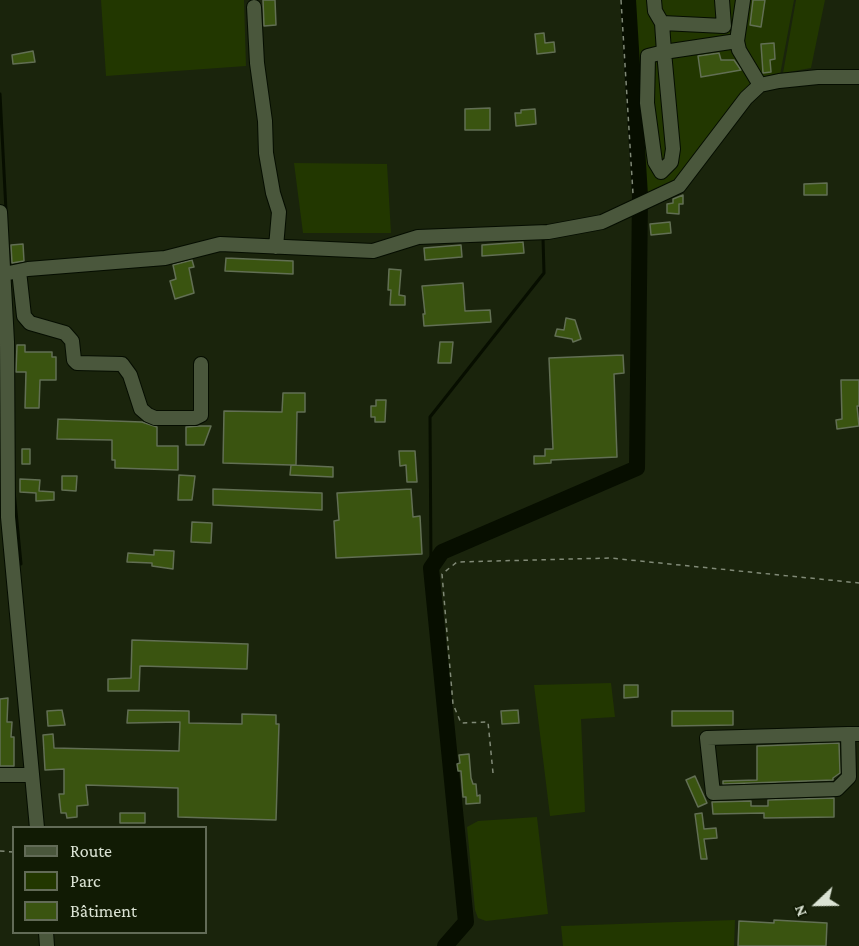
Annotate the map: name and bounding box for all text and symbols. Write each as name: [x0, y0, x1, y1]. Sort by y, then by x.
legend: [12, 826, 207, 934]
text: Route: [70, 841, 112, 861]
text: Parc: [70, 871, 101, 891]
north arrow: [787, 874, 847, 934]
text: Bâtiment: [70, 901, 137, 921]
text: N: [790, 903, 810, 919]

